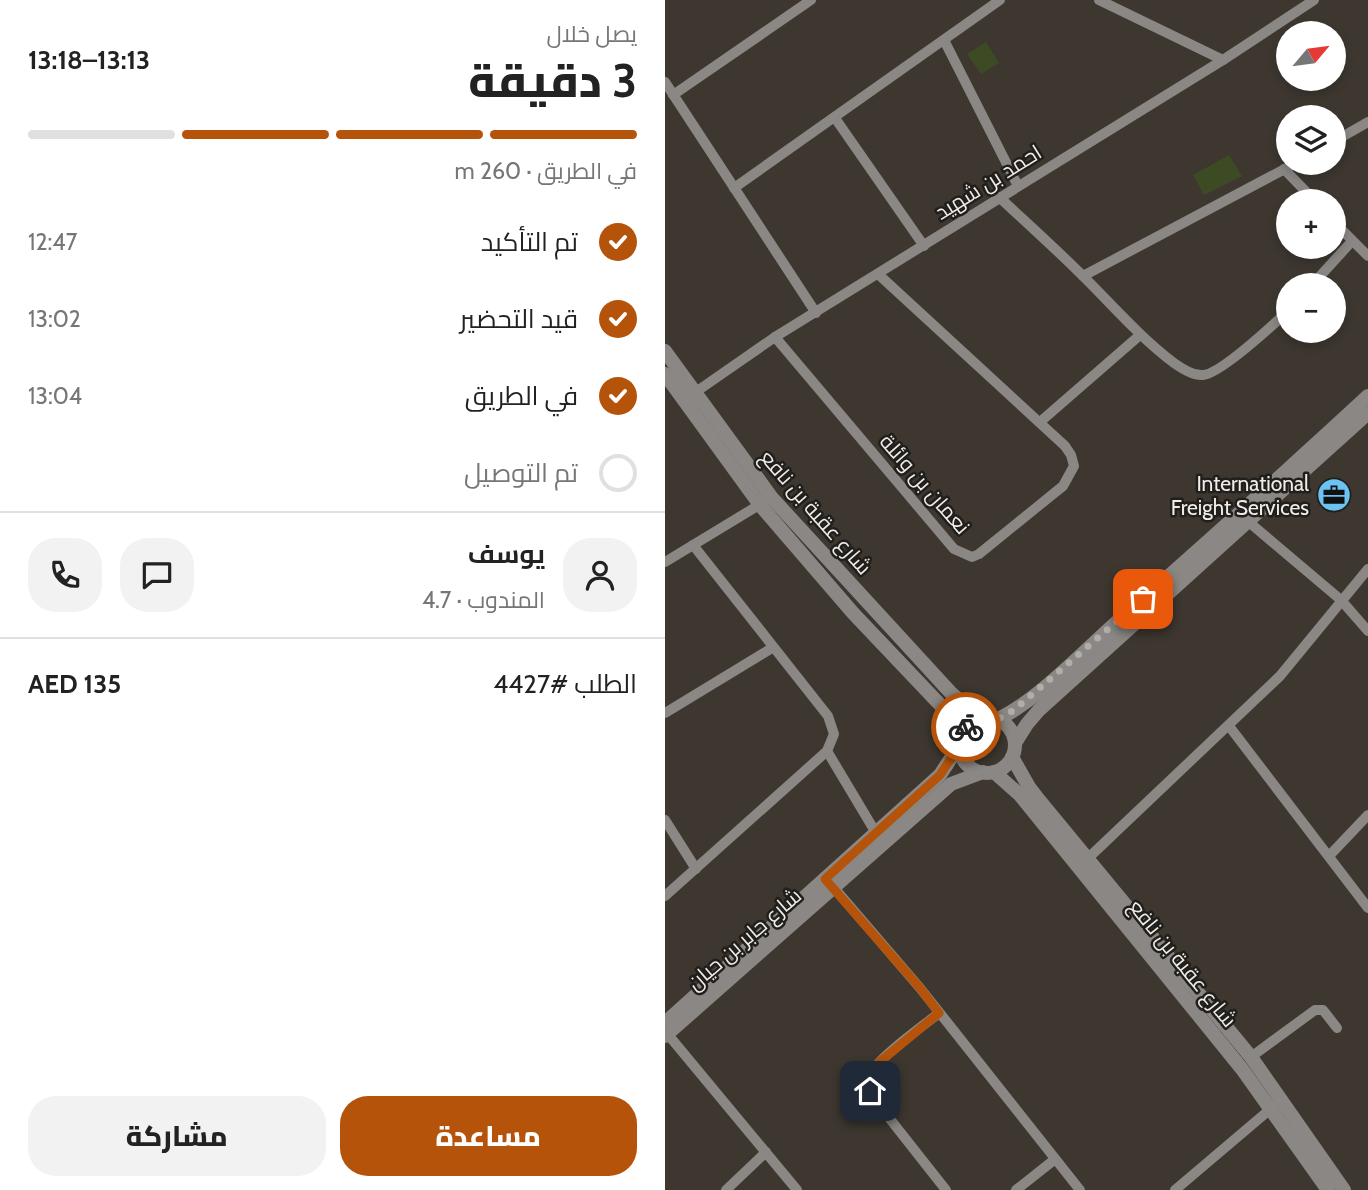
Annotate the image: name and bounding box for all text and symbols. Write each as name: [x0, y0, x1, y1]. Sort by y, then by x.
text: يصل خلال: [546, 20, 637, 48]
north arrow: [1276, 21, 1346, 91]
map controls: [1276, 21, 1346, 343]
text: 13:13–13:18: [28, 44, 150, 76]
text: 3 دقيقة: [468, 53, 637, 109]
button: layers: [1276, 105, 1346, 175]
street label: احمد بن شهيد: [930, 139, 1047, 226]
text: في الطريق · 260 m: [455, 157, 637, 185]
button: +: [1276, 189, 1346, 259]
icon: check: [599, 223, 637, 261]
text: تم التأكيد: [481, 226, 578, 258]
text: 12:47: [28, 228, 77, 256]
button: −: [1276, 273, 1346, 343]
icon: check: [599, 300, 637, 338]
text: قيد التحضير: [460, 303, 578, 335]
text: 13:02: [28, 305, 81, 333]
icon: check: [599, 377, 637, 415]
text: في الطريق: [465, 380, 578, 412]
text: 13:04: [28, 382, 82, 410]
street label: نعمان بن وائلة: [874, 429, 975, 540]
street label: شارع عقبة بن نافع: [754, 445, 877, 581]
text: تم التوصيل: [464, 457, 578, 489]
place label: International Freight Services: [1171, 471, 1309, 520]
office icon: International Freight Services: [1315, 476, 1353, 514]
button: phone: [28, 538, 102, 612]
button: chat: [120, 538, 194, 612]
text: يوسف: [468, 538, 545, 570]
button: person: [563, 538, 637, 612]
pin: [1113, 569, 1173, 629]
icon: bag: [1124, 580, 1162, 618]
text: المندوب · 4.7: [422, 586, 545, 614]
text: AED 135: [28, 668, 121, 700]
text: الطلب #4427: [493, 668, 637, 700]
courier: [931, 692, 1001, 762]
icon: bike: [947, 708, 985, 746]
street label: شارع جابر بن حيان: [682, 883, 807, 997]
street label: شارع عقبة بن نافع: [1122, 894, 1242, 1033]
pin: [840, 1061, 900, 1121]
icon: home: [851, 1072, 889, 1110]
button: مشاركة: [28, 1096, 326, 1176]
button: مساعدة: [340, 1096, 637, 1176]

